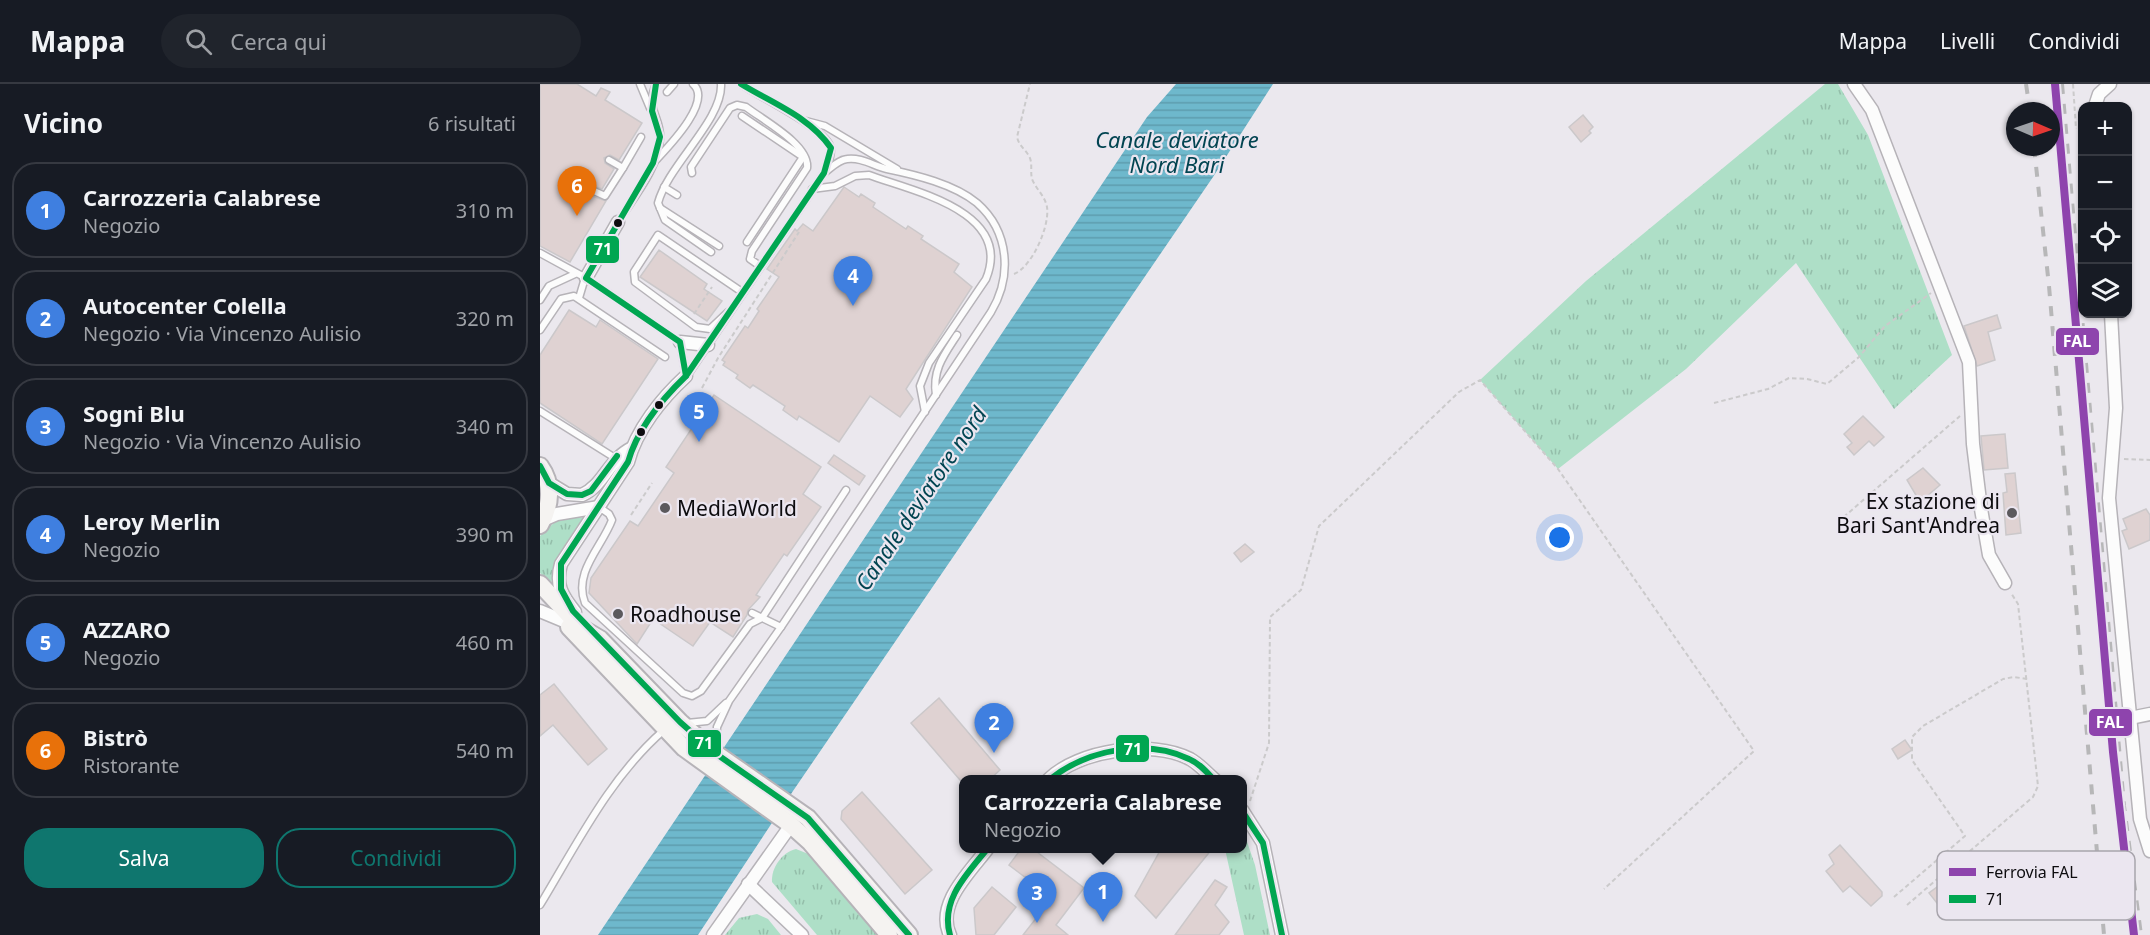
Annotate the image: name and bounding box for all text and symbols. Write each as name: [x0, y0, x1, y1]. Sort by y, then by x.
search box: [161, 14, 581, 68]
text: Mappa: [30, 22, 125, 60]
icon: search: [182, 25, 215, 58]
text: Cerca qui: [230, 26, 327, 56]
text: Mappa: [1839, 27, 1907, 55]
text: Livelli: [1940, 27, 1995, 55]
text: Condividi: [2028, 27, 2120, 55]
north arrow: [2006, 102, 2060, 156]
map controls: [2078, 102, 2132, 318]
button: +: [2078, 102, 2132, 156]
text: Vicino: [24, 105, 103, 141]
text: 6 risultati: [428, 110, 516, 137]
water label: Canale deviatore Nord Bari: [1095, 124, 1259, 179]
button: −: [2078, 156, 2132, 210]
pin: 6: [558, 166, 597, 216]
text: Carrozzeria Calabrese: [83, 182, 321, 212]
text: 1: [40, 197, 51, 224]
text: 310 m: [456, 197, 514, 224]
button: locate: [2078, 210, 2132, 264]
text: Negozio: [83, 212, 160, 239]
unlabelled marker: [612, 217, 624, 229]
line badge: 71: [585, 235, 620, 264]
text: 71: [594, 238, 612, 260]
pin: 4: [834, 256, 872, 306]
button: layers: [2078, 264, 2132, 318]
text: Autocenter Colella: [83, 290, 287, 320]
text: 2: [40, 305, 51, 332]
text: 320 m: [456, 305, 514, 332]
text: Negozio · Via Vincenzo Aulisio: [83, 320, 361, 347]
line badge: FAL: [2055, 327, 2100, 356]
text: FAL: [2063, 330, 2091, 352]
pin: 5: [680, 392, 718, 442]
text: Sogni Blu: [83, 398, 185, 428]
unlabelled marker: [653, 399, 665, 411]
water label: Canale deviatore nord: [847, 399, 993, 596]
text: 3: [40, 413, 51, 440]
text: 340 m: [456, 413, 514, 440]
unlabelled marker: [635, 426, 647, 438]
text: Negozio · Via Vincenzo Aulisio: [83, 428, 361, 455]
place label: Ex stazione di Bari Sant'Andrea: [1836, 487, 2000, 539]
place label: MediaWorld: [677, 494, 797, 522]
marker: MediaWorld: [658, 501, 672, 515]
text: Leroy Merlin: [83, 506, 221, 536]
marker: Ex stazione di Bari Sant'Andrea: [2005, 506, 2019, 520]
text: 4: [40, 521, 51, 548]
text: 390 m: [456, 521, 514, 548]
your location: [1545, 523, 1574, 552]
text: Negozio: [83, 536, 160, 563]
place label: Roadhouse: [630, 600, 741, 628]
marker: Roadhouse: [611, 607, 625, 621]
text: AZZARO: [83, 614, 171, 644]
text: 5: [40, 629, 51, 656]
text: 460 m: [456, 629, 514, 656]
text: Negozio: [83, 644, 160, 671]
pin: 2: [974, 704, 1014, 753]
line badge: FAL: [2088, 708, 2133, 737]
text: FAL: [2096, 711, 2124, 733]
text: Bistrò: [83, 722, 148, 752]
line badge: 71: [687, 729, 722, 758]
text: 71: [695, 732, 713, 754]
line badge: 71: [1115, 734, 1150, 763]
text: 6: [40, 737, 51, 764]
text: 540 m: [456, 737, 514, 764]
text: 71: [1124, 738, 1142, 760]
text: Ristorante: [83, 752, 179, 779]
popup: [959, 775, 1247, 853]
text: Carrozzeria Calabrese: [984, 786, 1222, 816]
text: Negozio: [984, 816, 1061, 843]
button: Salva: [24, 828, 264, 888]
button: Condividi: [276, 828, 516, 888]
legend: [1937, 851, 2135, 920]
text: Ferrovia FAL: [1986, 861, 2078, 883]
pin: 1: [1084, 872, 1122, 922]
pin: 3: [1018, 874, 1056, 923]
text: 71: [1986, 888, 2004, 910]

